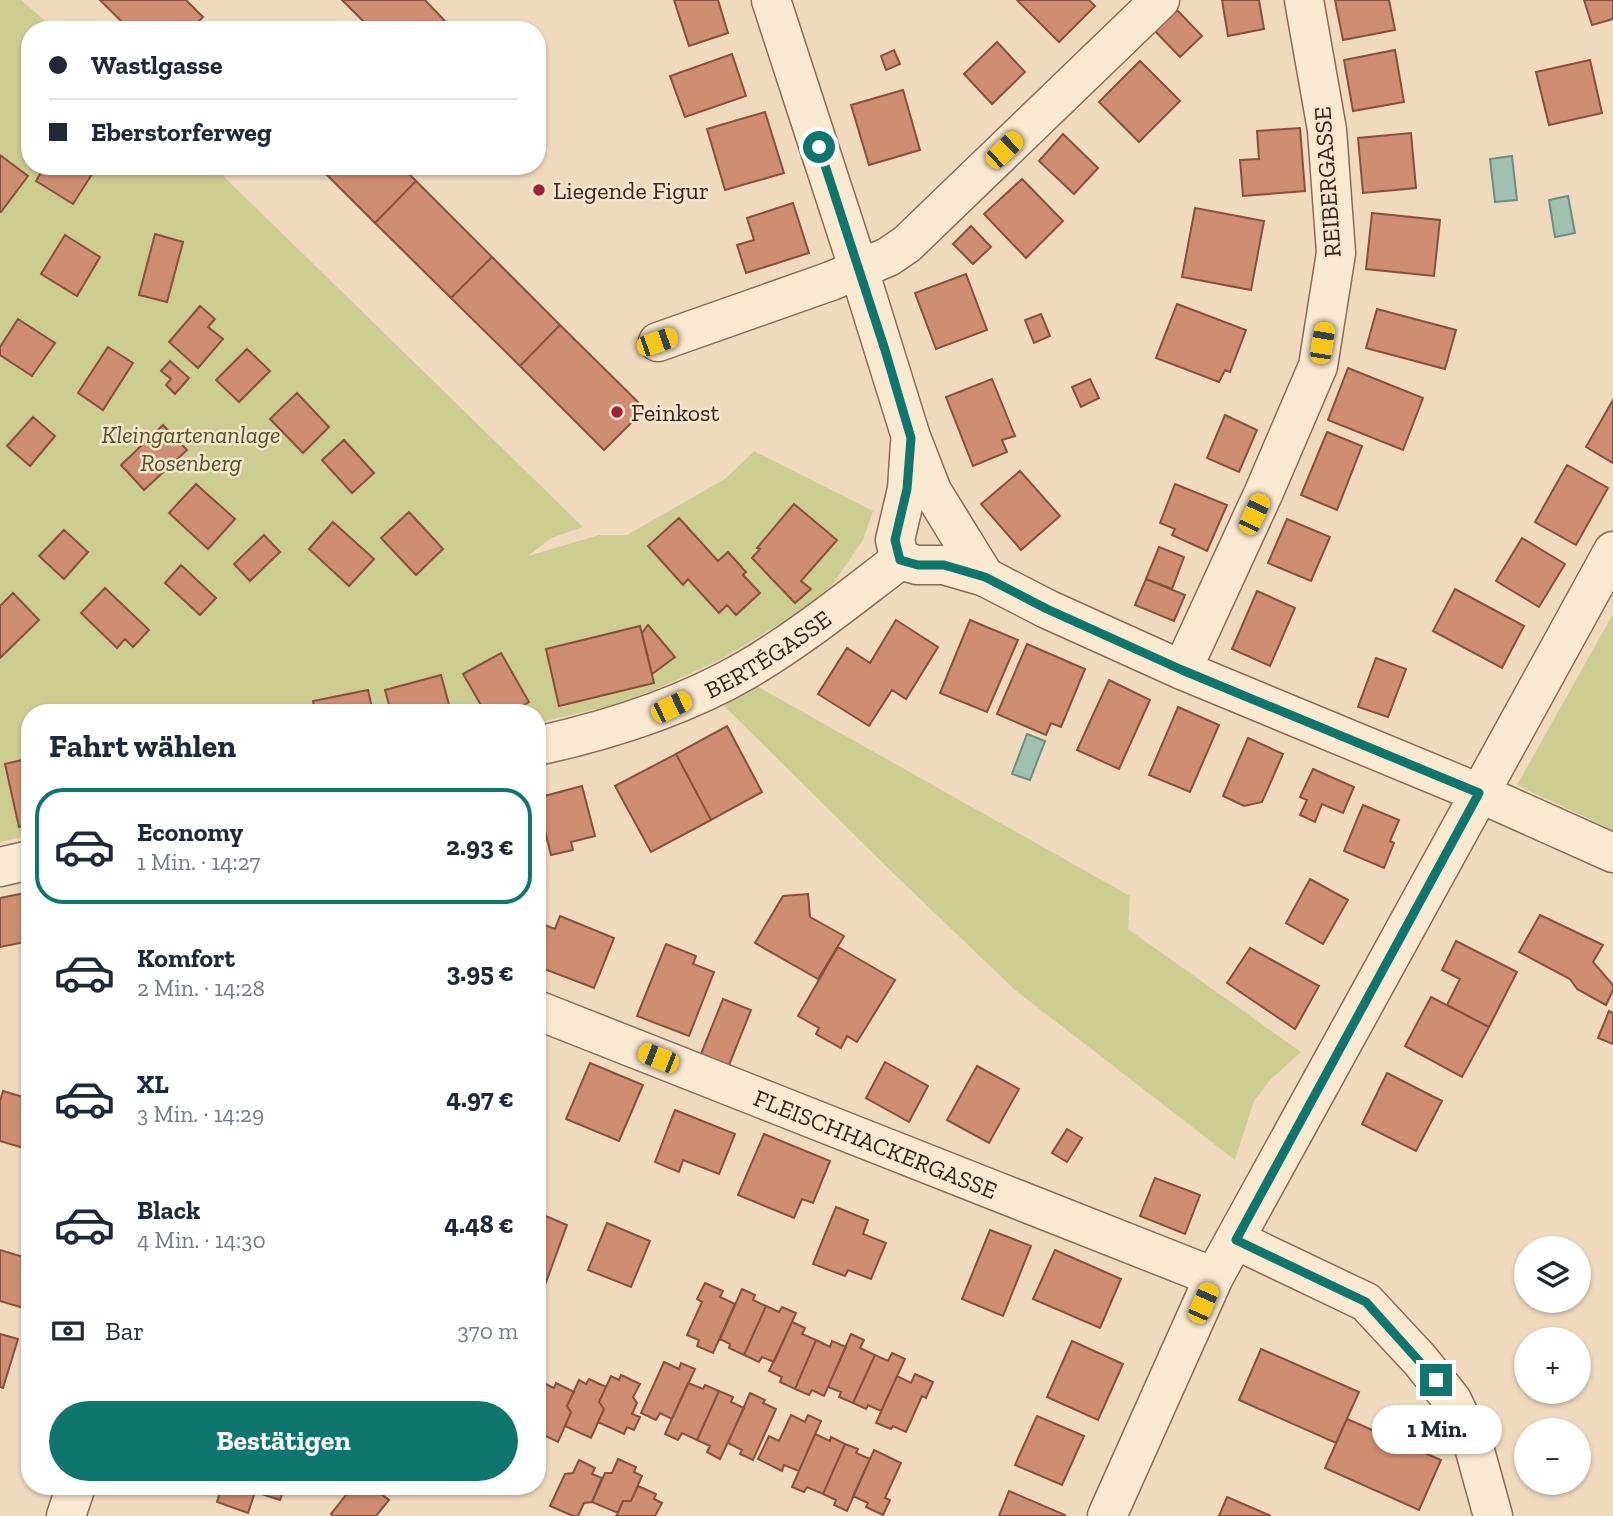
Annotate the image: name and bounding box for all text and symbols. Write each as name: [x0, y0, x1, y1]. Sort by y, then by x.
text: Wastlgasse: [91, 49, 223, 81]
street label: REIBERGASSE: [1307, 105, 1347, 259]
text: Eberstorferweg: [91, 116, 272, 148]
car: [982, 128, 1027, 172]
route start: [803, 131, 835, 163]
place label: Liegende Figur: [553, 176, 709, 205]
marker: Liegende Figur: [531, 182, 547, 198]
car: [1309, 321, 1336, 365]
car: [634, 325, 681, 359]
place label: Feinkost: [631, 398, 720, 427]
marker: Feinkost: [609, 404, 625, 420]
park label: Kleingartenanlage Rosenberg: [101, 420, 281, 477]
car: [1236, 491, 1273, 537]
street label: BERTÉGASSE: [700, 603, 836, 704]
car: [648, 688, 695, 726]
text: Fahrt wählen: [49, 727, 236, 765]
icon: car: [53, 815, 116, 878]
text: Economy: [137, 816, 243, 848]
text: 2.93 €: [446, 830, 514, 862]
text: 1 Min. · 14:27: [137, 848, 260, 876]
icon: car: [53, 941, 116, 1004]
text: Komfort: [137, 942, 235, 974]
text: 3.95 €: [446, 956, 514, 988]
text: 2 Min. · 14:28: [137, 974, 265, 1002]
car: [635, 1040, 682, 1076]
icon: car: [53, 1067, 116, 1130]
text: XL: [137, 1068, 169, 1100]
text: 4.97 €: [446, 1082, 514, 1114]
street label: FLEISCHHACKERGASSE: [750, 1083, 1002, 1205]
text: 3 Min. · 14:29: [137, 1100, 264, 1128]
icon: car: [53, 1193, 116, 1256]
text: Black: [137, 1194, 200, 1226]
text: 4.48 €: [444, 1208, 514, 1240]
text: 4 Min. · 14:30: [137, 1226, 266, 1254]
map controls: [1514, 1236, 1591, 1495]
button: layers: [1514, 1236, 1591, 1313]
car: [1185, 1280, 1222, 1326]
icon: cash: [49, 1312, 87, 1350]
text: Bar: [105, 1315, 144, 1347]
text: 370 m: [458, 1317, 518, 1345]
button: +: [1514, 1327, 1591, 1404]
route end: [1420, 1364, 1452, 1396]
button: Bestätigen: [49, 1401, 518, 1481]
callout: 1 Min.: [1371, 1404, 1501, 1454]
text: 1 Min.: [1407, 1415, 1467, 1443]
button: −: [1514, 1418, 1591, 1495]

